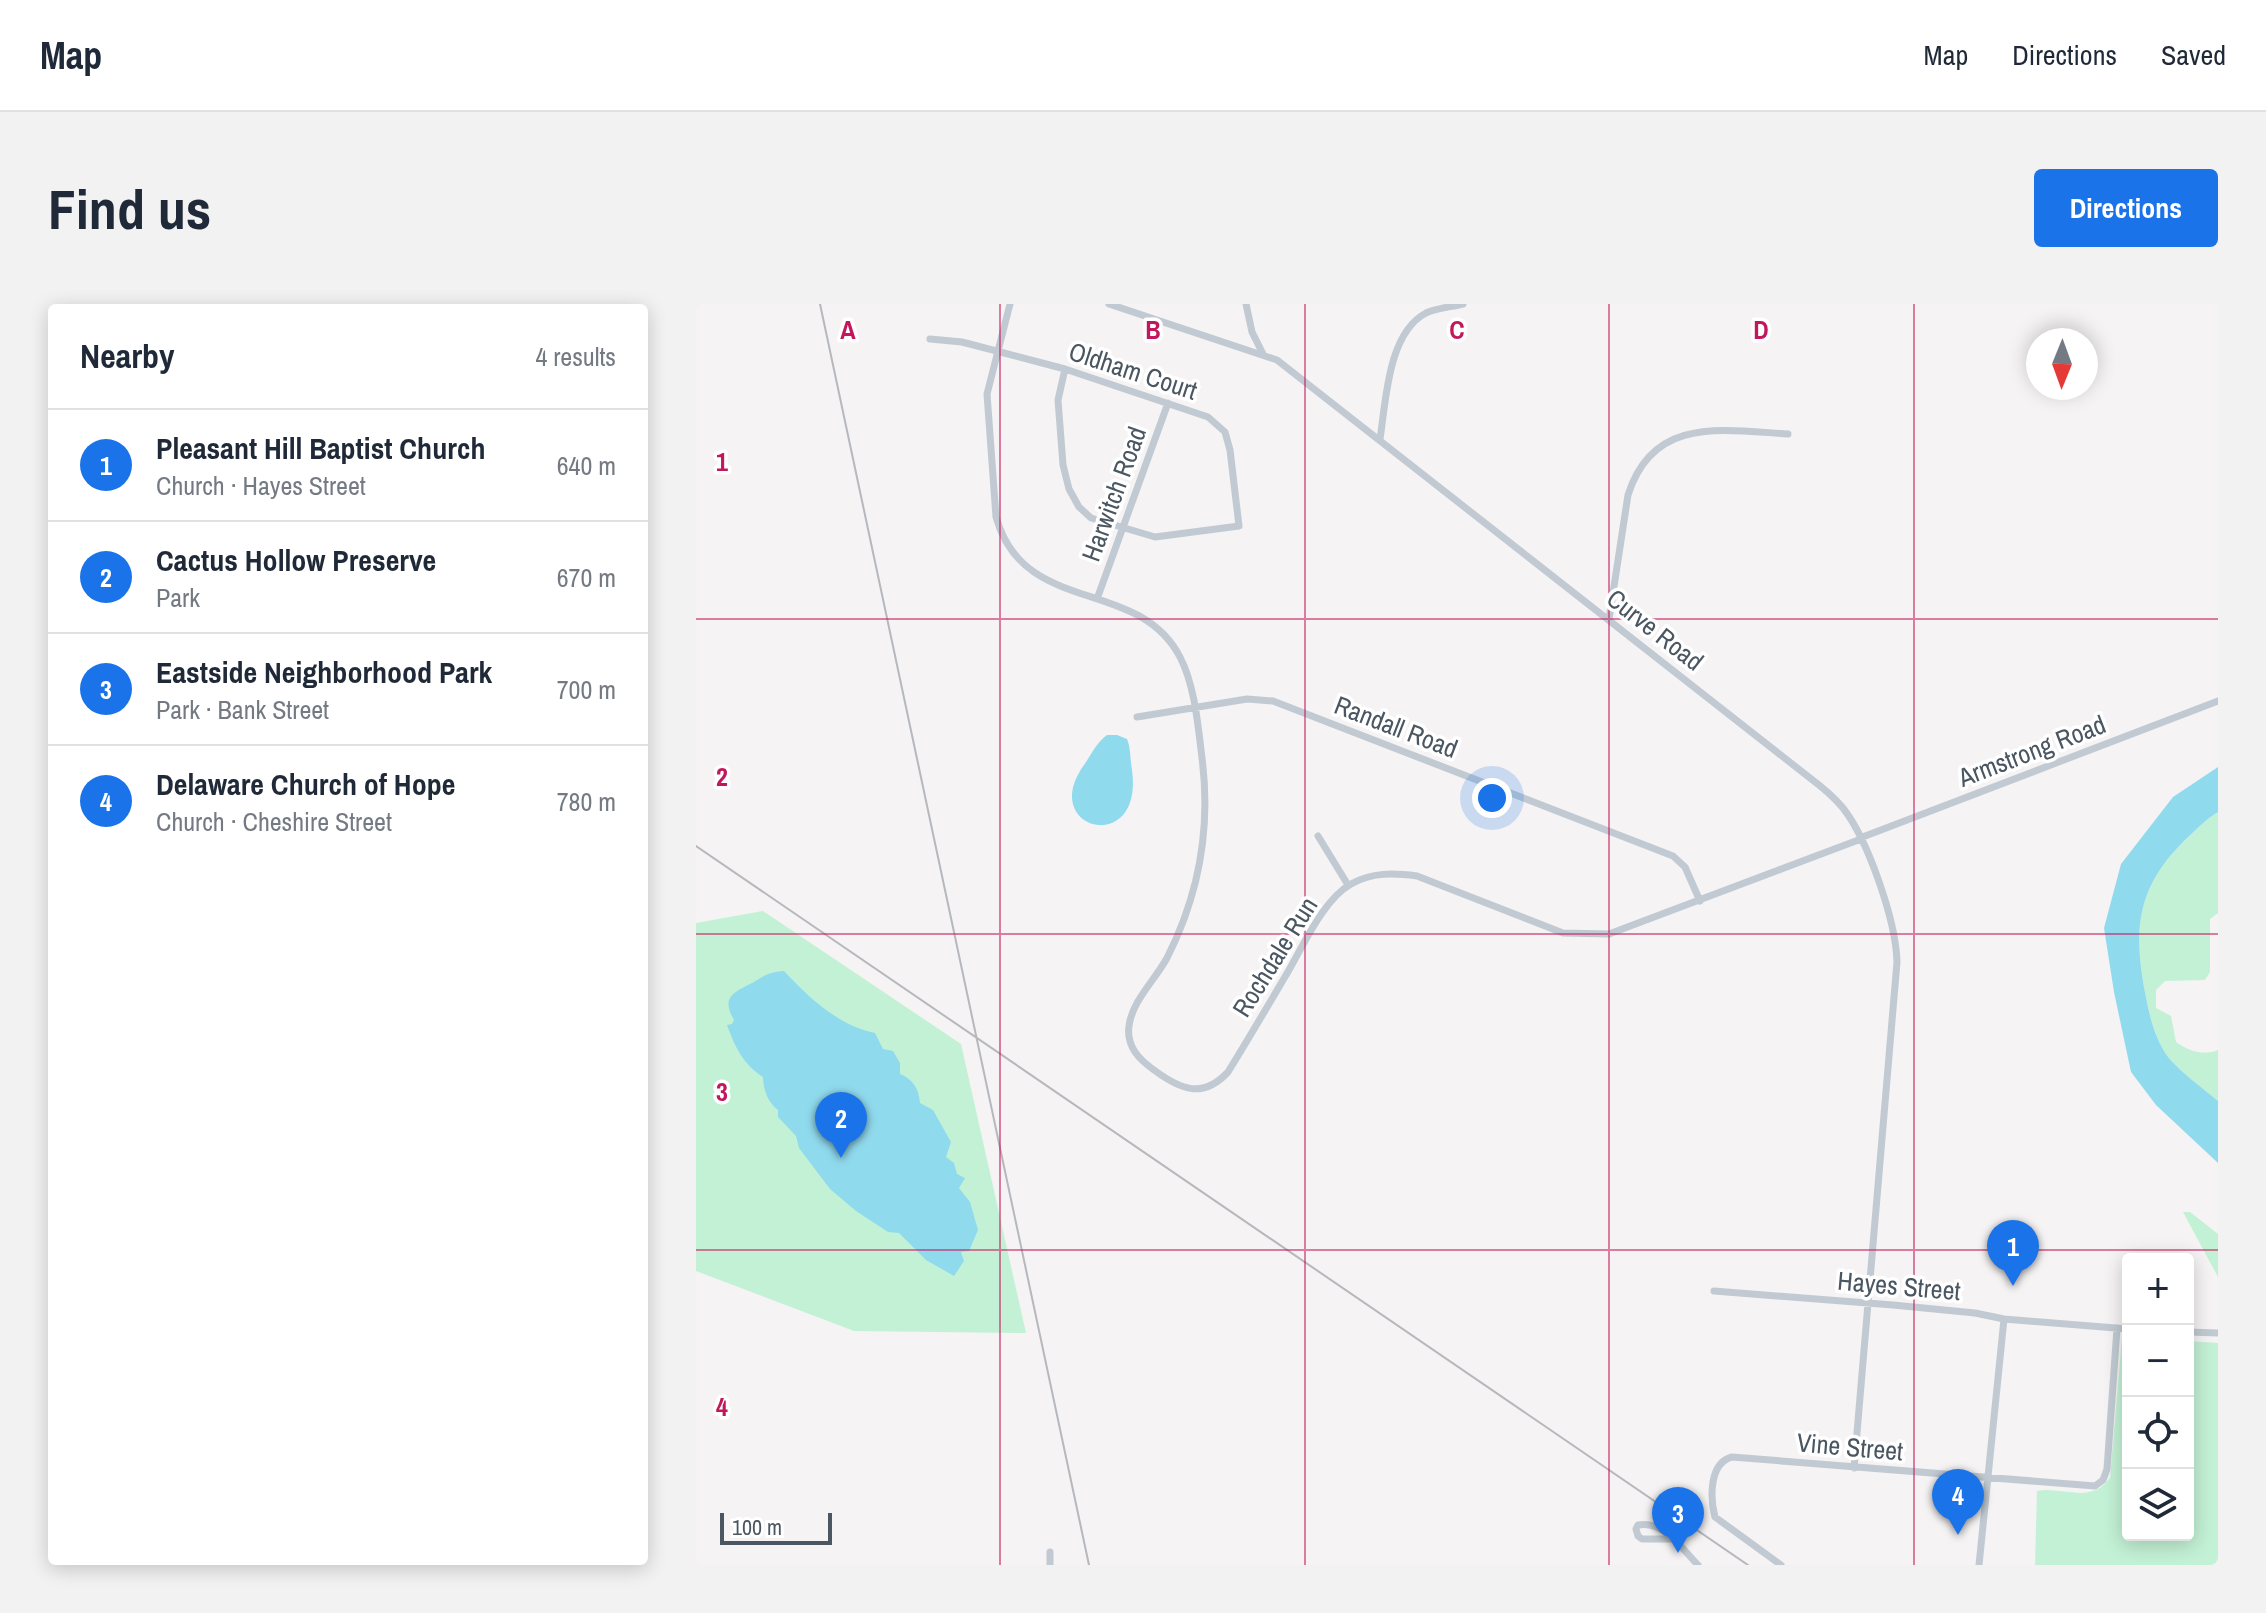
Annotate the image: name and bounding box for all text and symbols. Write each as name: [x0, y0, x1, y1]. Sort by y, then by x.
text: Map: [40, 30, 102, 81]
text: Map: [1924, 36, 1968, 74]
text: Directions: [2012, 36, 2117, 74]
text: Saved: [2161, 36, 2226, 74]
button: Directions: [2034, 169, 2218, 247]
text: Find us: [48, 171, 211, 246]
text: A: [840, 312, 856, 347]
text: B: [1145, 312, 1161, 347]
text: C: [1449, 312, 1465, 347]
text: D: [1753, 312, 1769, 347]
north arrow: [2026, 328, 2098, 400]
text: Nearby: [80, 333, 175, 379]
street label: Oldham Court: [1065, 333, 1202, 408]
text: 4 results: [535, 339, 616, 374]
street label: Harwitch Road: [1073, 422, 1154, 566]
text: Pleasant Hill Baptist Church: [156, 428, 485, 468]
text: 1: [716, 444, 728, 479]
text: 1: [100, 448, 112, 483]
text: 640 m: [557, 448, 616, 483]
text: Church · Hayes Street: [156, 468, 366, 503]
text: Cactus Hollow Preserve: [156, 540, 436, 580]
text: 2: [100, 560, 112, 595]
text: 670 m: [557, 560, 616, 595]
text: Park: [156, 580, 200, 615]
street label: Curve Road: [1600, 581, 1711, 678]
text: Eastside Neighborhood Park: [156, 652, 492, 692]
text: 3: [100, 672, 112, 707]
text: 700 m: [557, 672, 616, 707]
street label: Randall Road: [1330, 687, 1463, 766]
text: Park · Bank Street: [156, 692, 329, 727]
street label: Armstrong Road: [1952, 706, 2111, 795]
text: 2: [716, 759, 728, 794]
text: Delaware Church of Hope: [156, 764, 455, 804]
your location: [1472, 778, 1512, 818]
text: 4: [100, 784, 112, 819]
text: 780 m: [557, 784, 616, 819]
text: Church · Cheshire Street: [156, 804, 392, 839]
street label: Rochdale Run: [1224, 890, 1325, 1023]
text: 3: [716, 1074, 728, 1109]
pin: 2: [815, 1092, 867, 1158]
pin: 1: [1987, 1220, 2039, 1286]
map controls: [2122, 1253, 2194, 1541]
button: +: [2122, 1253, 2194, 1325]
street label: Hayes Street: [1836, 1263, 1962, 1308]
button: −: [2122, 1325, 2194, 1397]
text: 4: [716, 1389, 728, 1424]
button: locate: [2122, 1397, 2194, 1469]
street label: Vine Street: [1796, 1424, 1905, 1469]
pin: 4: [1932, 1469, 1984, 1535]
button: layers: [2122, 1469, 2194, 1541]
pin: 3: [1652, 1487, 1704, 1553]
scale bar: [720, 1509, 832, 1545]
text: 100 m: [732, 1512, 782, 1542]

